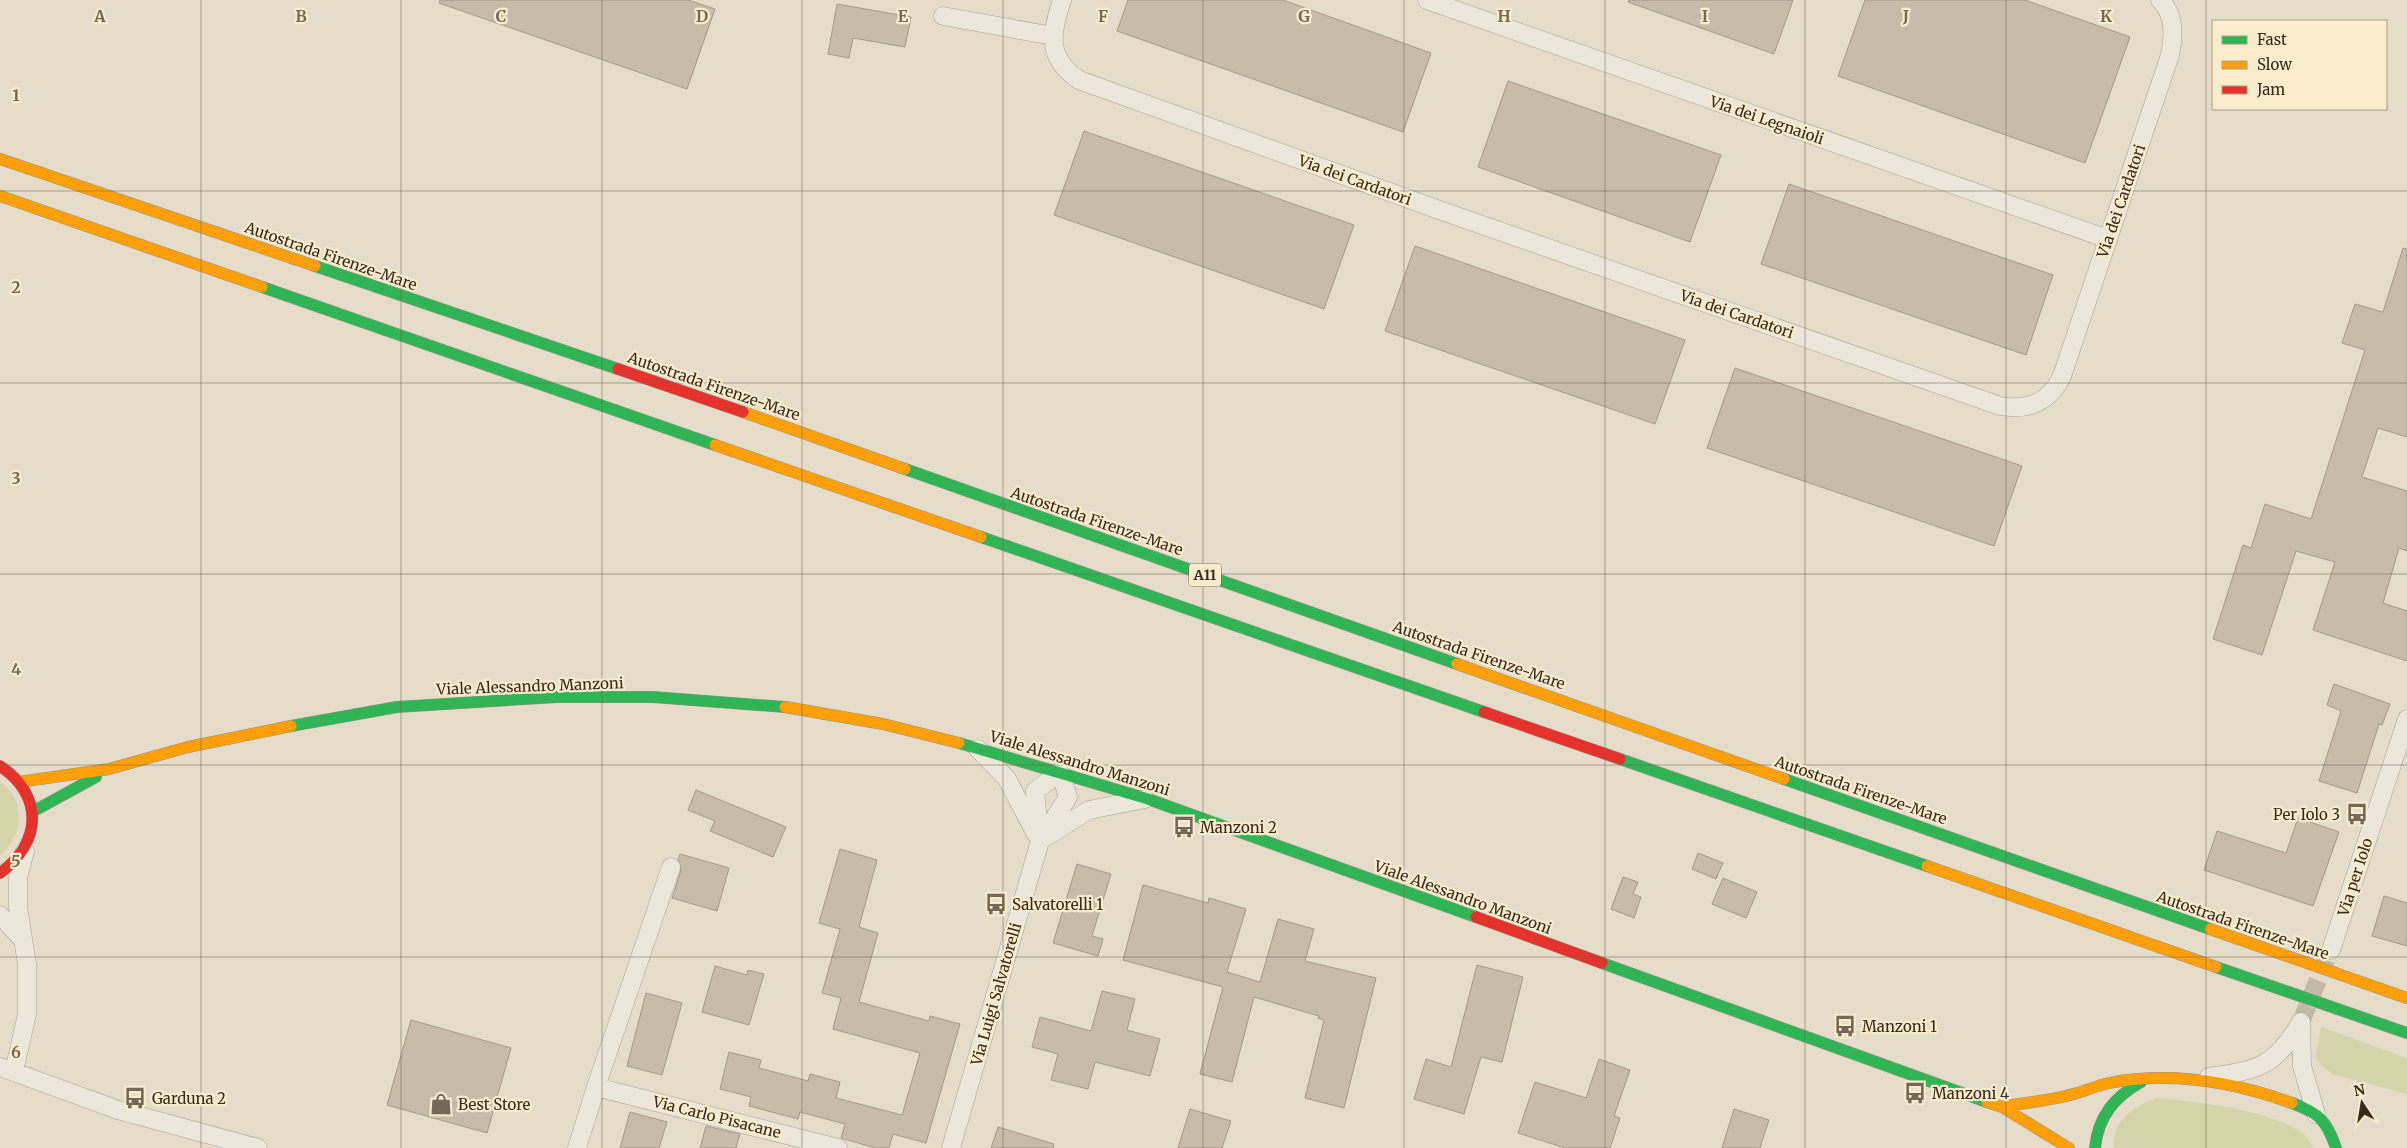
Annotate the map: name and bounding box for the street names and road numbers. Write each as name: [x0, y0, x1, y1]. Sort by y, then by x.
street label: Via dei Legnaioli: [1707, 91, 1827, 148]
street label: Via dei Cardatori: [2092, 142, 2149, 261]
street label: Via dei Cardatori: [1295, 150, 1414, 209]
street label: Autostrada Firenze-Mare: [242, 217, 420, 294]
street label: Via dei Cardatori: [1677, 285, 1796, 342]
street label: Autostrada Firenze-Mare: [625, 347, 803, 424]
street label: Autostrada Firenze-Mare: [1008, 482, 1186, 559]
road number: A11: [1189, 564, 1221, 586]
street label: Autostrada Firenze-Mare: [1390, 616, 1568, 693]
street label: Viale Alessandro Manzoni: [435, 673, 624, 699]
street label: Viale Alessandro Manzoni: [987, 726, 1173, 800]
street label: Autostrada Firenze-Mare: [1772, 751, 1950, 828]
street label: Via per Iolo: [2333, 835, 2377, 920]
street label: Viale Alessandro Manzoni: [1371, 856, 1554, 938]
street label: Autostrada Firenze-Mare: [2154, 886, 2332, 963]
street label: Via Luigi Salvatorelli: [966, 920, 1026, 1069]
street label: Via Carlo Pisacane: [650, 1092, 783, 1142]

